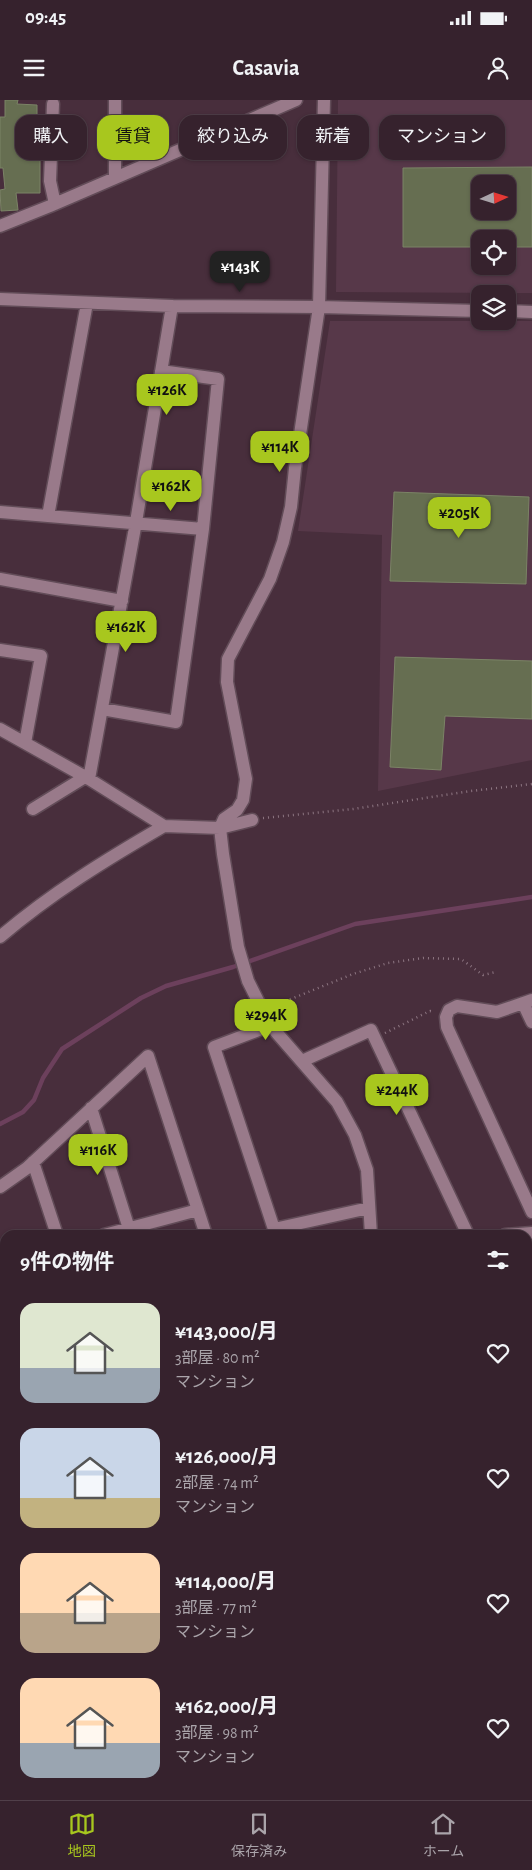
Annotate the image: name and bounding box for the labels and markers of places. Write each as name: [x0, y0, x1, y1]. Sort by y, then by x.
pin: ¥143K: [205, 250, 275, 293]
pin: ¥126K: [132, 374, 202, 416]
pin: ¥114K: [245, 430, 315, 473]
pin: ¥162K: [136, 470, 206, 512]
pin: ¥205K: [424, 496, 494, 539]
pin: ¥162K: [91, 610, 161, 653]
pin: ¥294K: [231, 998, 301, 1041]
pin: ¥244K: [362, 1074, 432, 1116]
pin: ¥116K: [63, 1134, 133, 1176]

